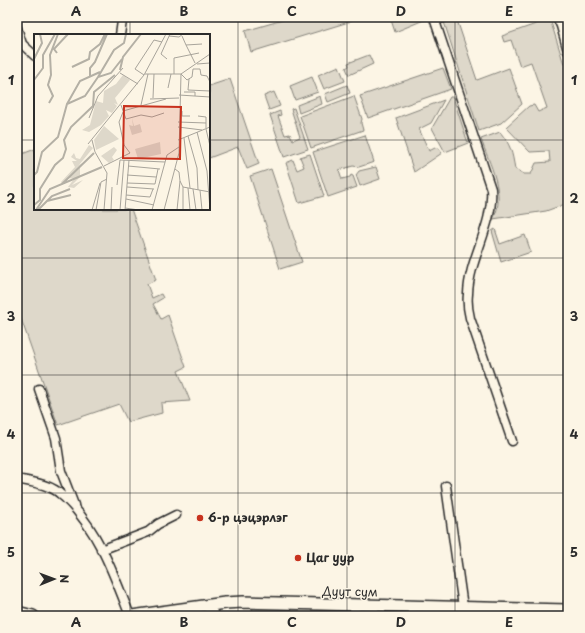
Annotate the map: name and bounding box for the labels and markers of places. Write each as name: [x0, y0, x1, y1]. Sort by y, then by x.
place label: 6-р цэцэрлэг: [208, 508, 288, 526]
marker: 6-р цэцэрлэг: [195, 513, 205, 523]
place label: Цаг уур: [306, 548, 355, 566]
marker: Цаг уур: [293, 553, 303, 563]

